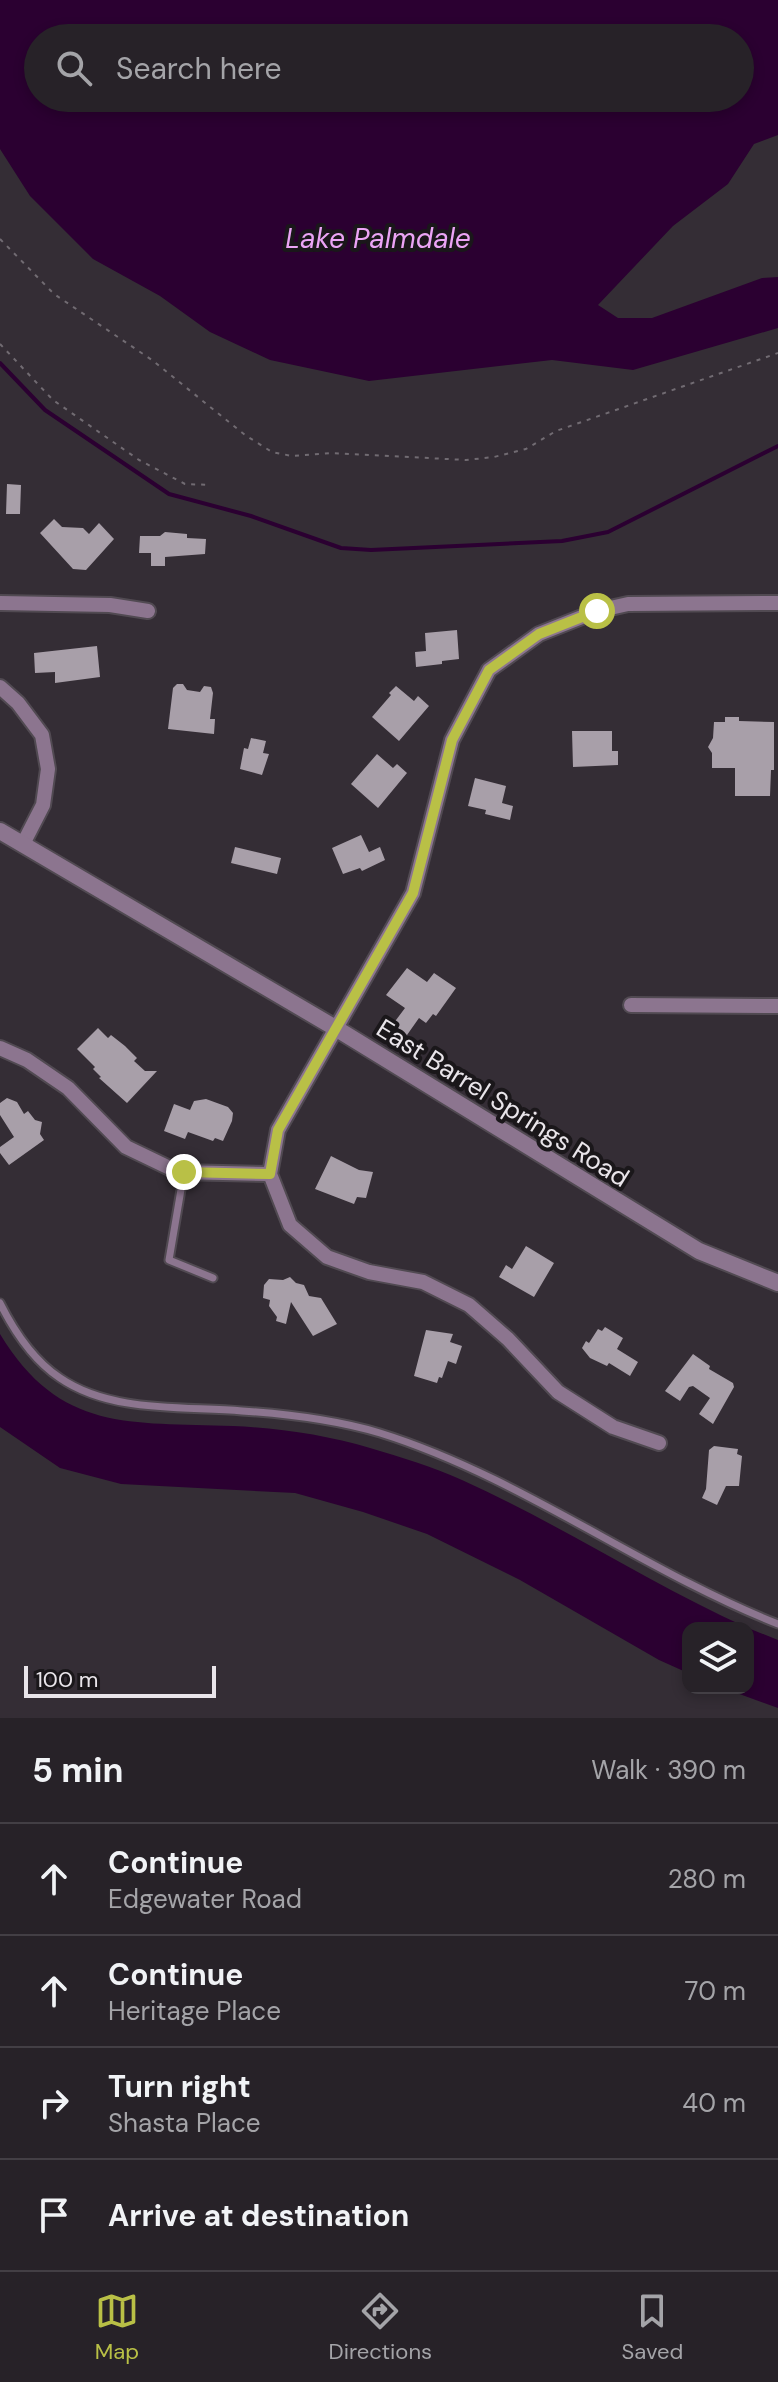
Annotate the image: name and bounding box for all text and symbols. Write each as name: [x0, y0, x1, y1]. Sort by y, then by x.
search box: [24, 24, 754, 112]
icon: search: [52, 46, 96, 90]
text: Search here: [116, 49, 282, 88]
water label: Lake Palmdale: [285, 220, 471, 257]
route start: [579, 593, 615, 629]
street label: East Barrel Springs Road: [370, 1011, 636, 1195]
route end: [166, 1154, 202, 1190]
map controls: [682, 1622, 754, 1694]
button: layers: [682, 1622, 754, 1694]
scale bar: [24, 1662, 216, 1698]
text: 100 m: [36, 1665, 98, 1694]
text: 5 min: [32, 1748, 123, 1793]
text: Walk · 390 m: [591, 1753, 746, 1787]
text: Continue: [108, 1843, 243, 1882]
icon: ahead: [32, 1857, 76, 1901]
text: 280 m: [668, 1862, 746, 1896]
text: Edgewater Road: [108, 1882, 302, 1916]
text: Continue: [108, 1955, 243, 1994]
icon: ahead: [32, 1969, 76, 2013]
text: 70 m: [685, 1974, 746, 2008]
text: Heritage Place: [108, 1994, 281, 2028]
text: Turn right: [108, 2067, 251, 2106]
icon: right: [32, 2081, 76, 2125]
text: 40 m: [682, 2086, 746, 2120]
text: Shasta Place: [108, 2106, 261, 2140]
icon: arrive: [32, 2193, 76, 2237]
text: Arrive at destination: [108, 2196, 409, 2235]
tab: Map: [95, 2289, 139, 2366]
tab: Directions: [329, 2289, 432, 2366]
tab: Saved: [622, 2289, 683, 2366]

